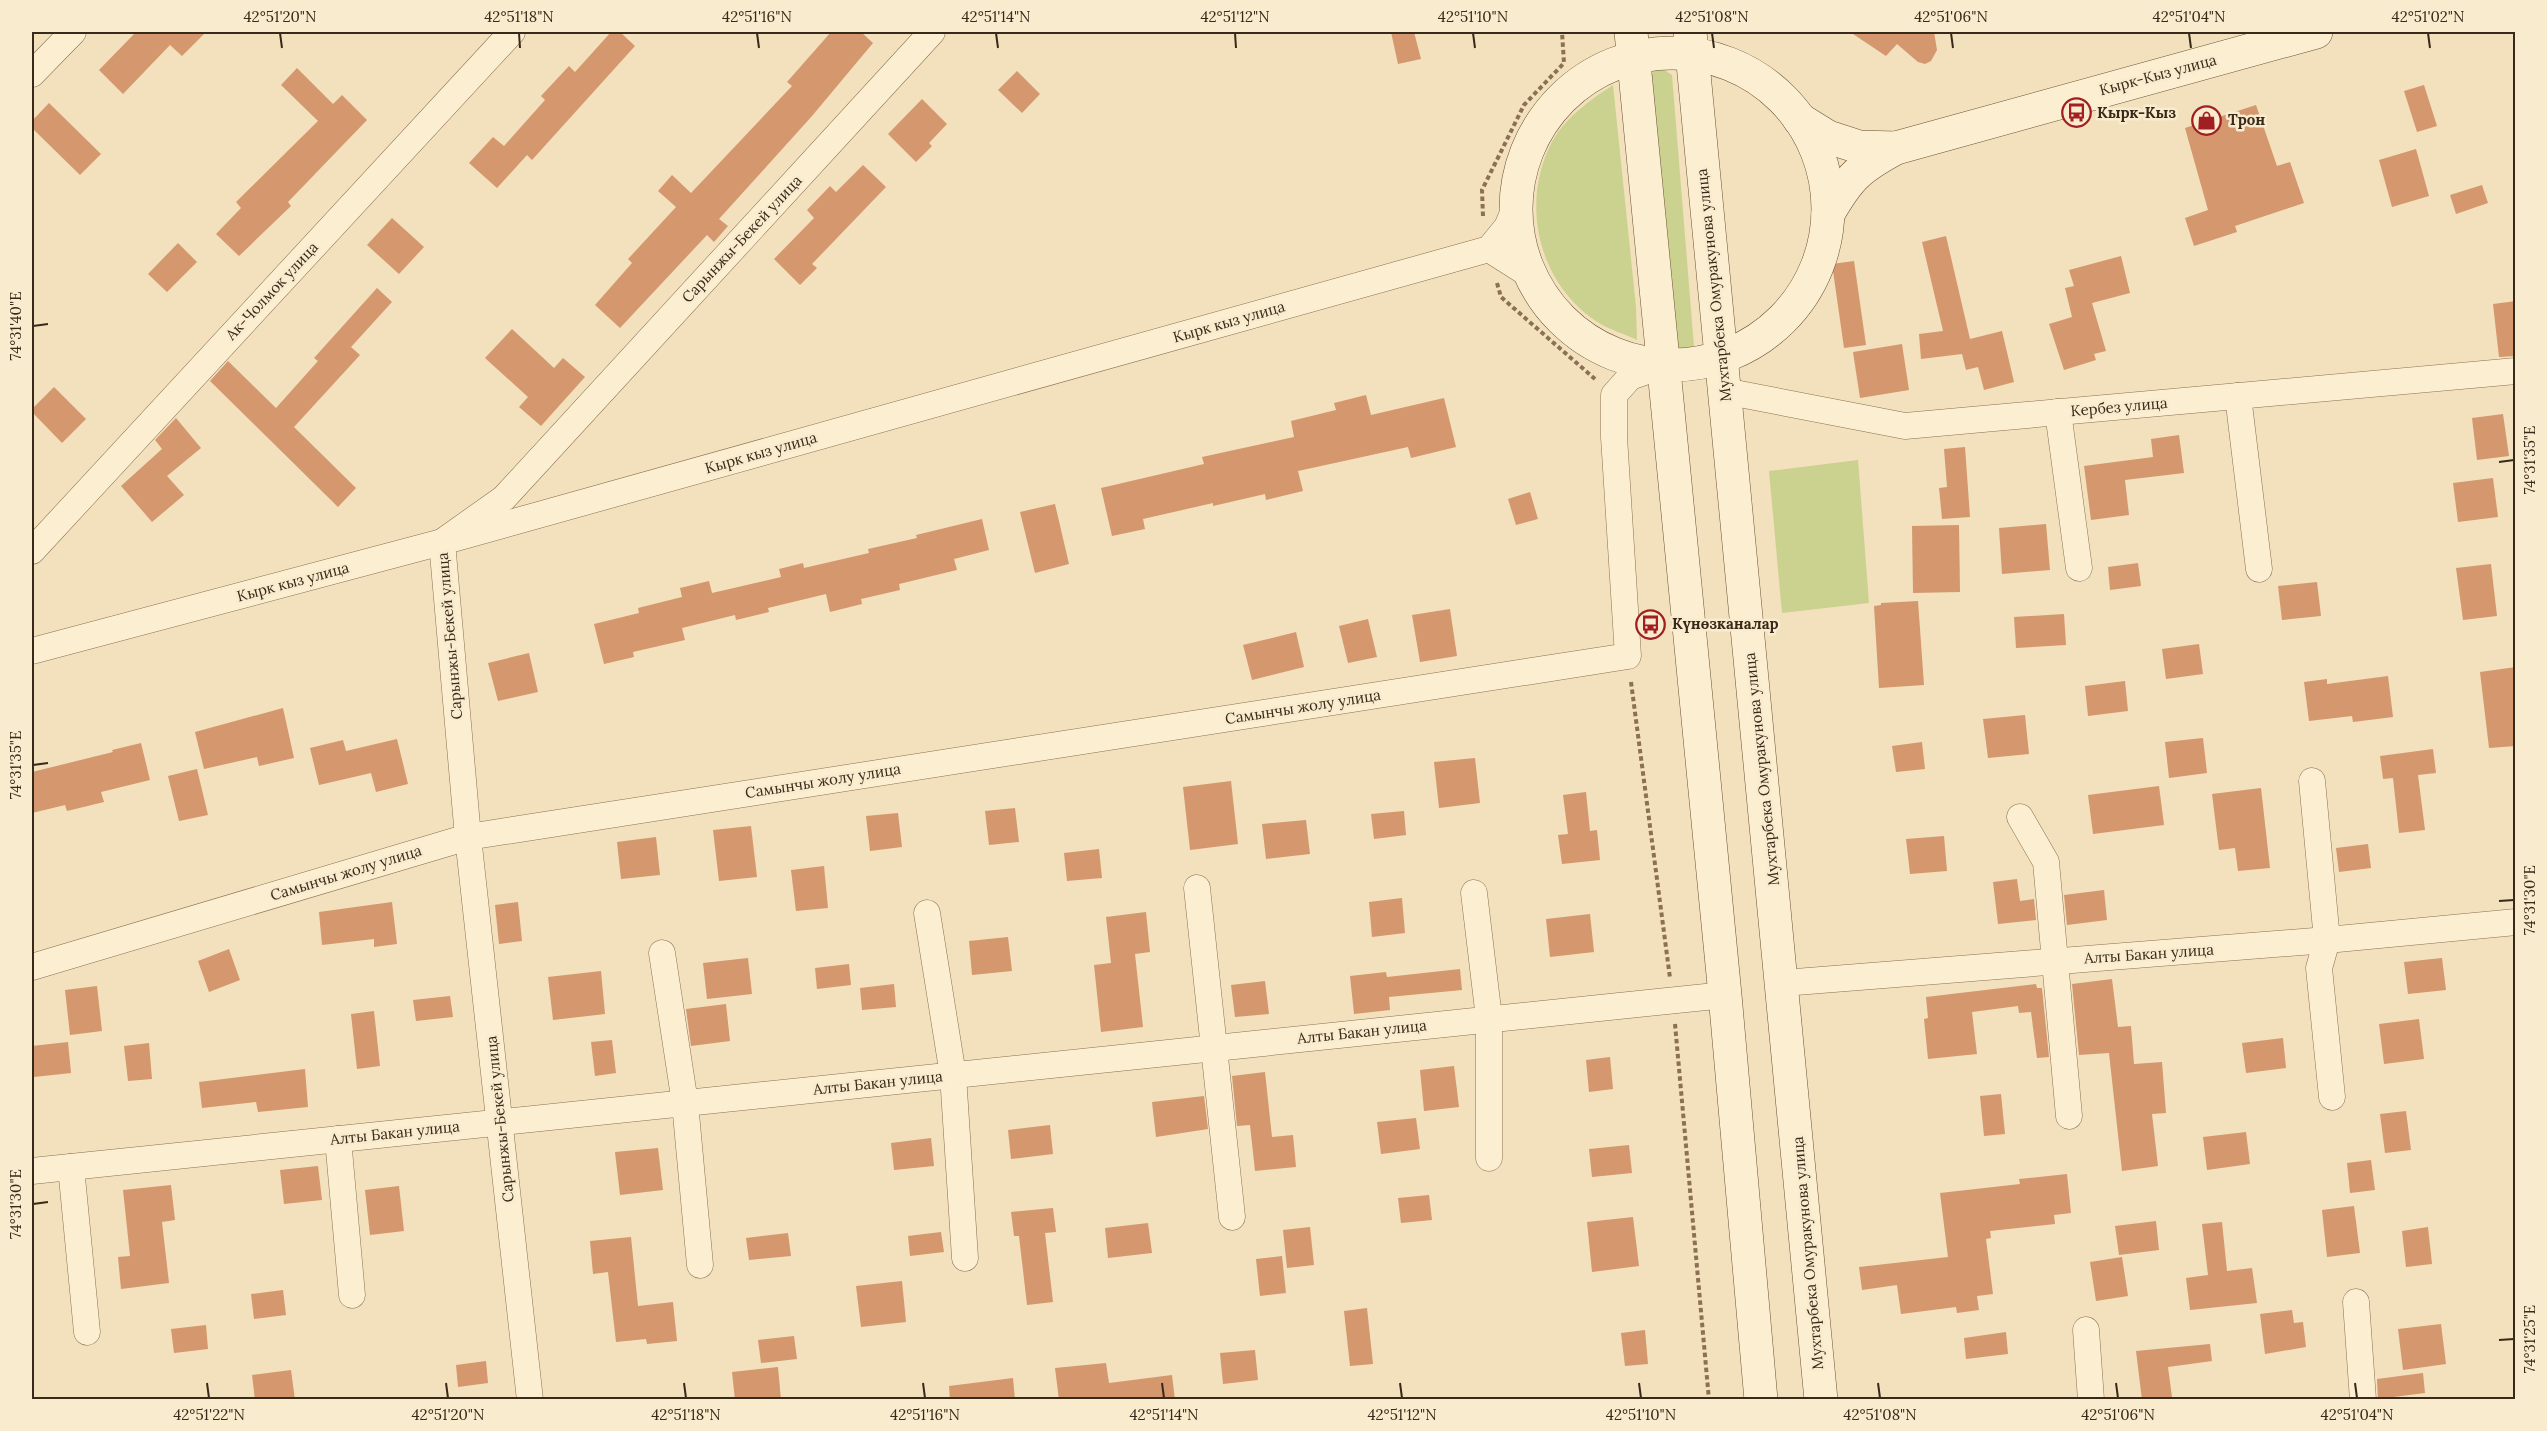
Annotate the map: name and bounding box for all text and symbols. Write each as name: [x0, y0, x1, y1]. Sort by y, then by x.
text: 42°51'20"N: [243, 7, 317, 26]
text: 42°51'18"N: [484, 7, 554, 26]
text: 42°51'16"N: [722, 7, 792, 26]
text: 42°51'14"N: [961, 7, 1031, 26]
text: 42°51'12"N: [1200, 7, 1270, 26]
text: 42°51'10"N: [1438, 7, 1508, 26]
text: 42°51'08"N: [1675, 7, 1749, 26]
text: 42°51'06"N: [1914, 7, 1988, 26]
text: 42°51'04"N: [2153, 7, 2225, 26]
text: 42°51'02"N: [2392, 7, 2464, 26]
street label: Кырк-Кыз улица: [2097, 50, 2219, 99]
bus stop icon: Кырк-Кыз: [2060, 97, 2092, 129]
place label: Кырк-Кыз: [2097, 103, 2176, 122]
shop icon: Трон: [2191, 104, 2223, 136]
place label: Трон: [2228, 110, 2265, 129]
street label: Мухтарбека Омуракунова улица: [1692, 167, 1735, 402]
street label: Сарынжы-Бекей улица: [678, 171, 806, 306]
street label: Ак-Чолмок улица: [221, 237, 322, 344]
text: 74°31'40"E: [6, 292, 25, 360]
street label: Кырк кыз улица: [1171, 296, 1287, 347]
street label: Кербез улица: [2070, 393, 2169, 420]
text: 74°31'35"E: [2520, 426, 2539, 494]
street label: Кырк кыз улица: [703, 427, 819, 478]
street label: Сарынжы-Бекей улица: [433, 552, 466, 720]
street label: Кырк кыз улица: [235, 557, 351, 606]
bus stop icon: Күнөзканалар: [1635, 608, 1667, 640]
place label: Күнөзканалар: [1672, 614, 1779, 633]
street label: Мухтарбека Омуракунова улица: [1740, 651, 1783, 886]
street label: Самынчы жолу улица: [1224, 685, 1382, 728]
text: 74°31'35"E: [6, 731, 25, 799]
street label: Самынчы жолу улица: [744, 759, 902, 802]
street label: Самынчы жолу улица: [268, 840, 424, 905]
text: 74°31'30"E: [2520, 865, 2539, 935]
street label: Алты Бакан улица: [2082, 939, 2215, 968]
street label: Алты Бакан улица: [1295, 1015, 1428, 1048]
street label: Сарынжы-Бекей улица: [481, 1035, 518, 1203]
street label: Алты Бакан улица: [811, 1066, 944, 1099]
street label: Алты Бакан улица: [328, 1116, 461, 1149]
street label: Мухтарбека Омуракунова улица: [1788, 1135, 1827, 1370]
text: 74°31'30"E: [6, 1169, 25, 1239]
text: 74°31'25"E: [2520, 1305, 2539, 1373]
text: 42°51'22"N: [173, 1405, 245, 1424]
text: 42°51'20"N: [411, 1405, 485, 1424]
text: 42°51'18"N: [651, 1405, 721, 1424]
text: 42°51'16"N: [890, 1405, 960, 1424]
text: 42°51'14"N: [1129, 1405, 1199, 1424]
text: 42°51'12"N: [1367, 1405, 1437, 1424]
text: 42°51'10"N: [1606, 1405, 1676, 1424]
text: 42°51'08"N: [1843, 1405, 1917, 1424]
text: 42°51'06"N: [2081, 1405, 2155, 1424]
text: 42°51'04"N: [2321, 1405, 2393, 1424]

